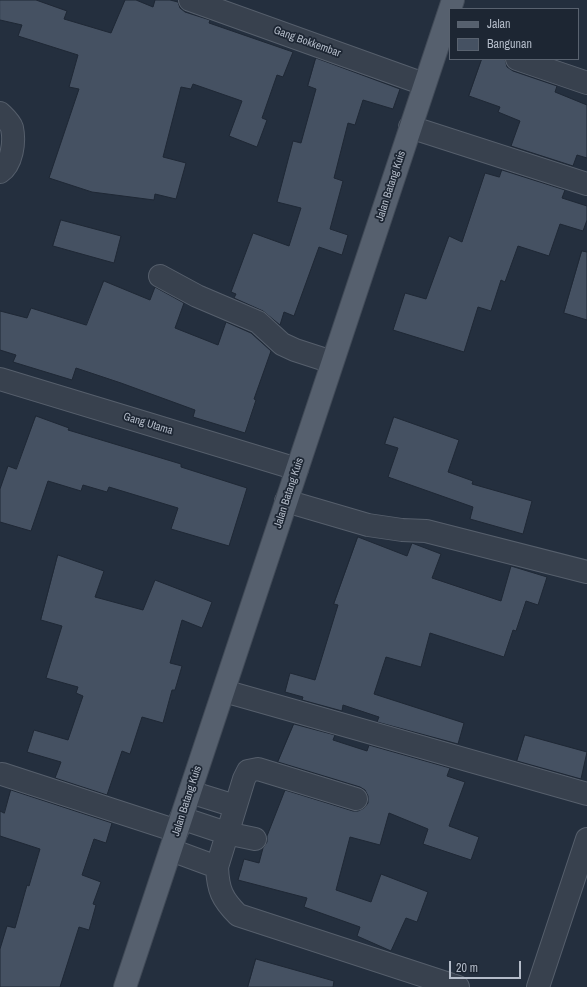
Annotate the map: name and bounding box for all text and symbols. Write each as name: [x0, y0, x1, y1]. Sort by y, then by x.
legend: [449, 8, 579, 60]
text: Jalan: [487, 16, 511, 32]
street label: Gang Bokkembar: [272, 24, 342, 60]
text: Bangunan: [487, 36, 532, 52]
street label: Jalan Batang Kuis: [373, 149, 409, 223]
street label: Gang Utama: [122, 410, 174, 438]
street label: Jalan Batang Kuis: [271, 456, 307, 530]
street label: Jalan Batang Kuis: [169, 764, 205, 838]
scale bar: [451, 953, 523, 979]
text: 20 m: [456, 960, 478, 976]

